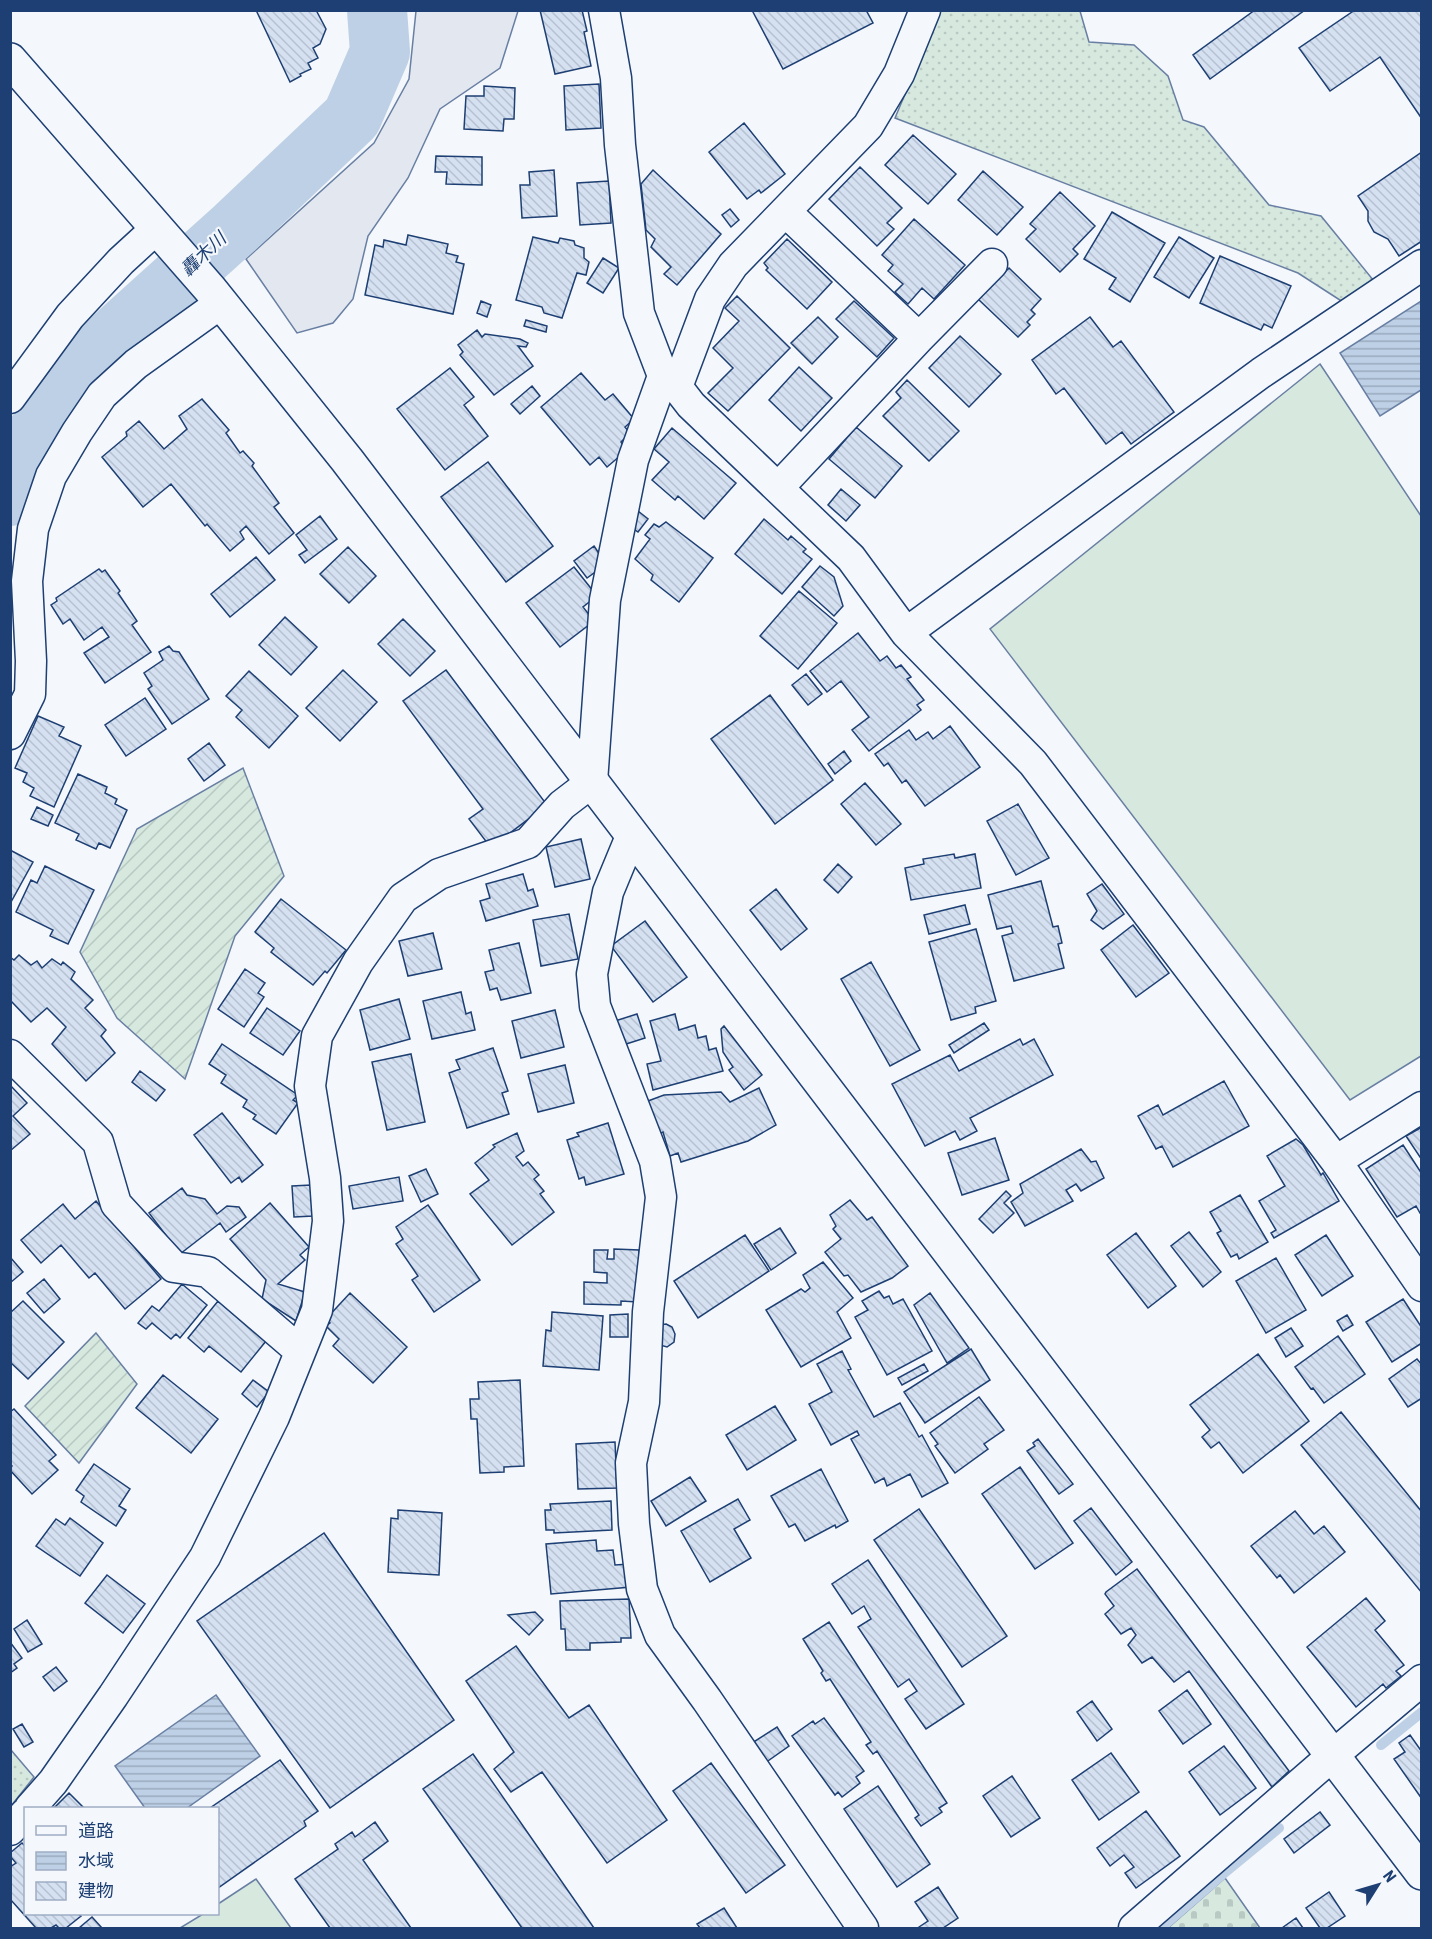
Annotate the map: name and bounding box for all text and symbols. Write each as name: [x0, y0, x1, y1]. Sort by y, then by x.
water label: 轟木川: [176, 227, 231, 280]
legend: [24, 1807, 219, 1915]
text: 道路: [78, 1820, 114, 1841]
text: 水域: [78, 1850, 114, 1871]
north arrow: [1348, 1855, 1408, 1915]
text: N: [1379, 1867, 1400, 1886]
text: 建物: [78, 1880, 114, 1901]

